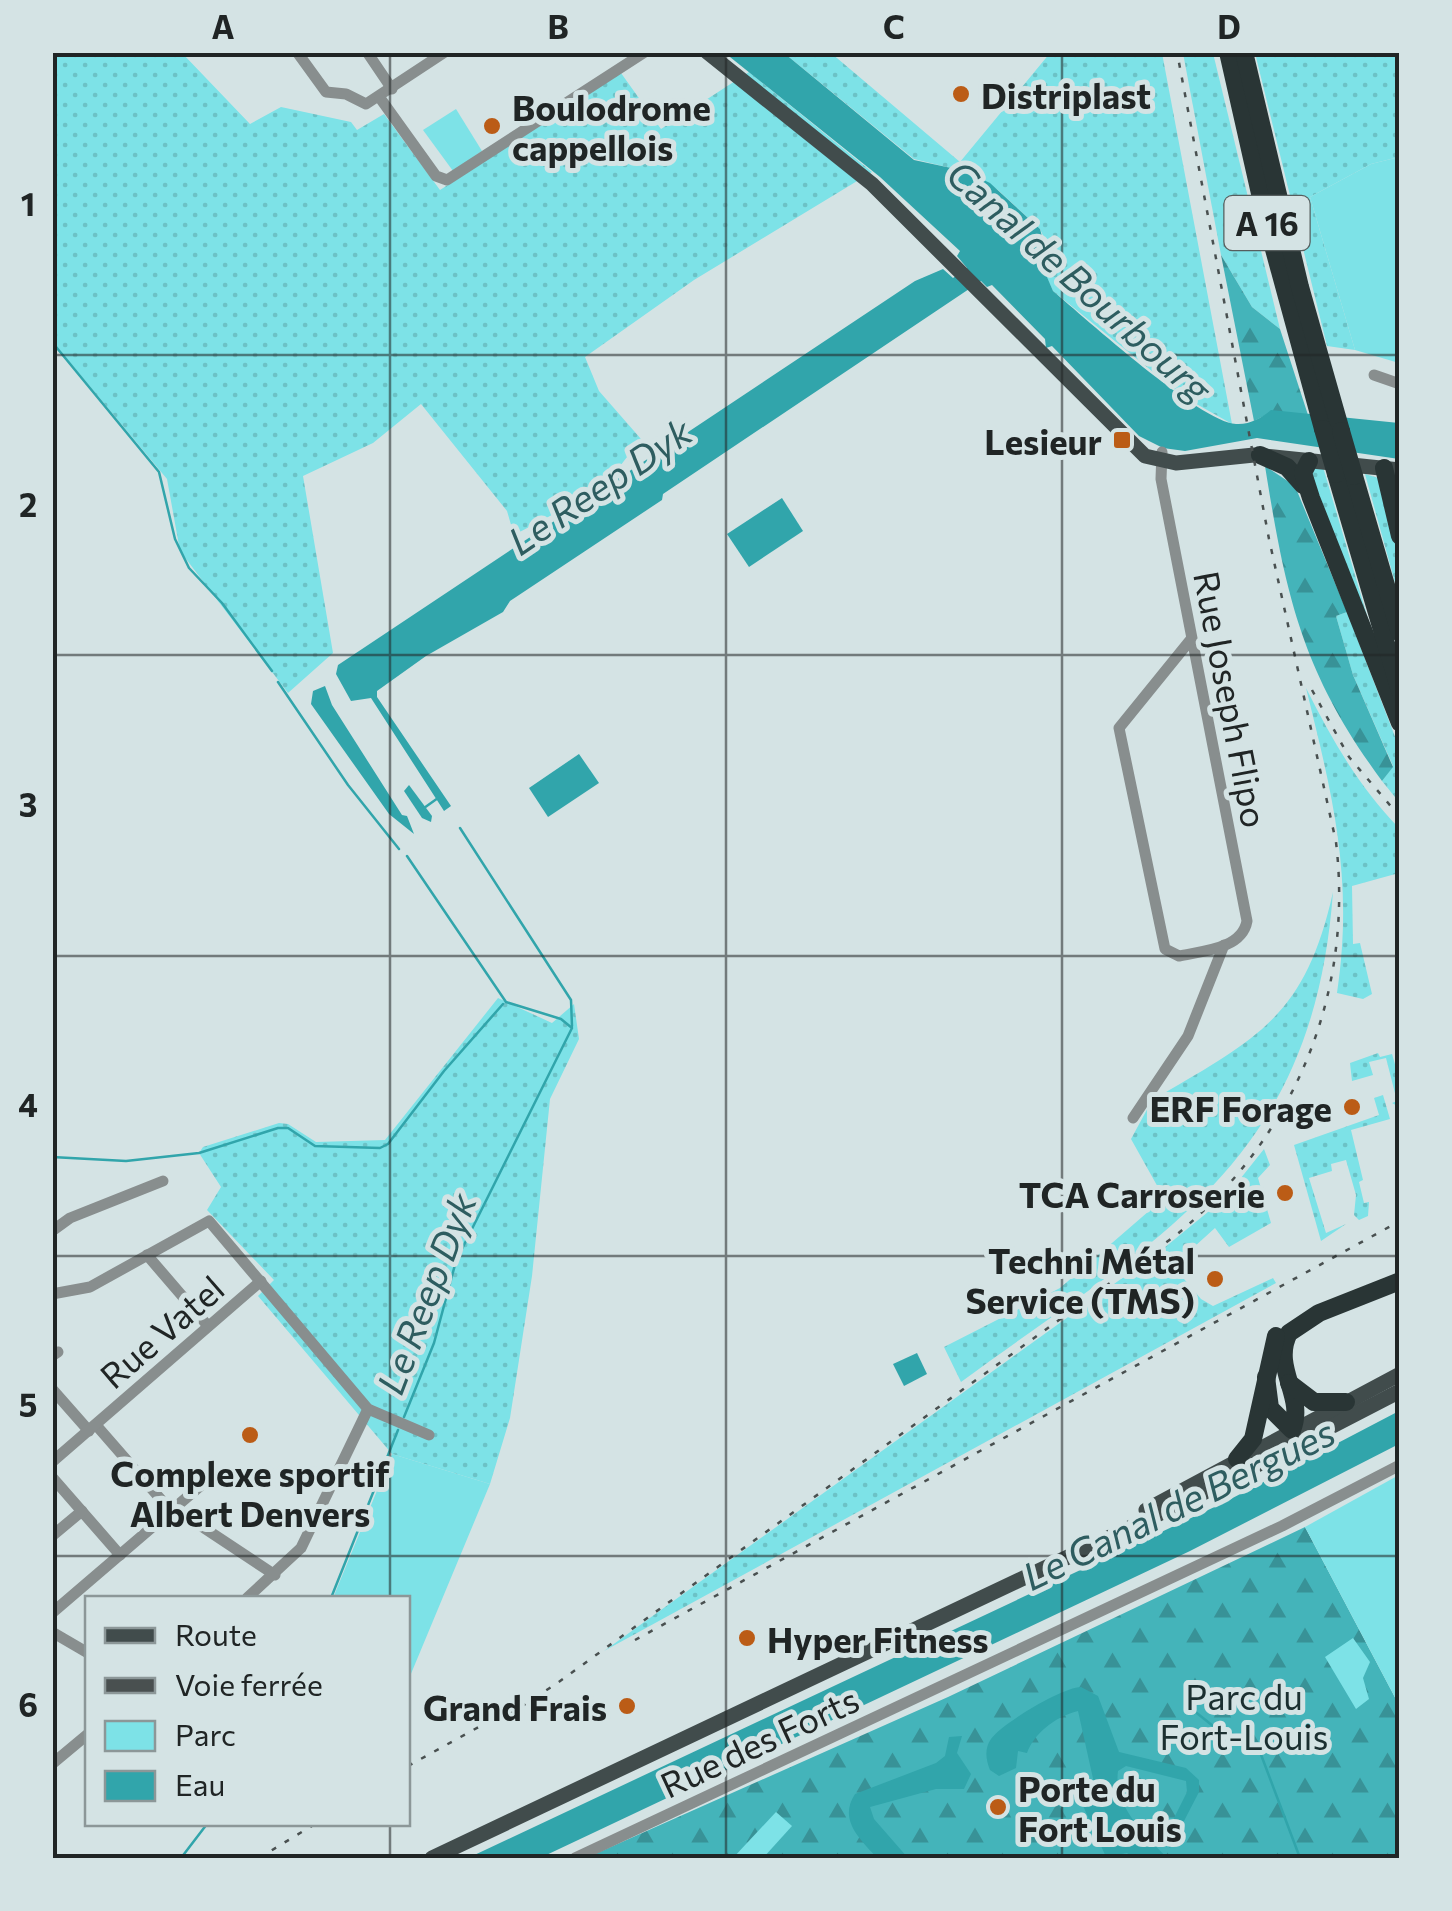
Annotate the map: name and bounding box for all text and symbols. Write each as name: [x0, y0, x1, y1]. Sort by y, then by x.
text: A: [212, 6, 235, 46]
text: B: [547, 6, 569, 46]
text: C: [883, 6, 905, 46]
text: D: [1217, 6, 1241, 46]
place label: Distriplast: [981, 73, 1151, 116]
marker: Distriplast: [950, 83, 972, 105]
place label: Boulodrome cappellois: [512, 85, 711, 168]
marker: Boulodrome cappellois: [481, 115, 503, 137]
water label: Canal de Bourbourg: [938, 149, 1223, 412]
text: 1: [21, 183, 35, 223]
road number: A 16: [1224, 196, 1310, 250]
water label: Le Reep Dyk: [498, 406, 701, 564]
place label: Lesieur: [984, 419, 1102, 462]
marker: Lesieur: [1111, 429, 1133, 451]
text: 2: [19, 484, 37, 524]
street label: Rue Joseph Flipo: [1186, 567, 1278, 831]
text: 3: [19, 784, 37, 824]
text: 4: [18, 1084, 38, 1124]
place label: ERF Forage: [1149, 1086, 1332, 1129]
marker: ERF Forage: [1341, 1096, 1363, 1118]
place label: TCA Carroserie: [1019, 1172, 1265, 1215]
marker: TCA Carroserie: [1274, 1182, 1296, 1204]
water label: Le Reep Dyk: [365, 1185, 485, 1400]
place label: Techni Métal Service (TMS): [966, 1238, 1195, 1321]
street label: Rue Vatel: [90, 1266, 232, 1396]
marker: Techni Métal Service (TMS): [1204, 1268, 1226, 1290]
text: 5: [19, 1384, 37, 1424]
water label: Le Canal de Bergues: [1014, 1407, 1342, 1599]
marker: Complexe sportif Albert Denvers: [239, 1424, 261, 1446]
place label: Complexe sportif Albert Denvers: [110, 1451, 390, 1534]
legend: [85, 1596, 410, 1826]
text: Route: [175, 1615, 257, 1652]
place label: Hyper Fitness: [767, 1617, 989, 1660]
marker: Hyper Fitness: [736, 1627, 758, 1649]
text: Voie ferrée: [175, 1665, 323, 1702]
park label: Parc du Fort-Louis: [1160, 1674, 1328, 1757]
street label: Rue des Forts: [653, 1676, 865, 1806]
text: 6: [18, 1684, 38, 1724]
place label: Grand Frais: [423, 1685, 607, 1728]
marker: Grand Frais: [616, 1695, 638, 1717]
text: Parc: [175, 1715, 236, 1752]
text: Eau: [175, 1765, 225, 1802]
place label: Porte du Fort Louis: [1018, 1766, 1182, 1849]
marker: Porte du Fort Louis: [987, 1796, 1009, 1818]

